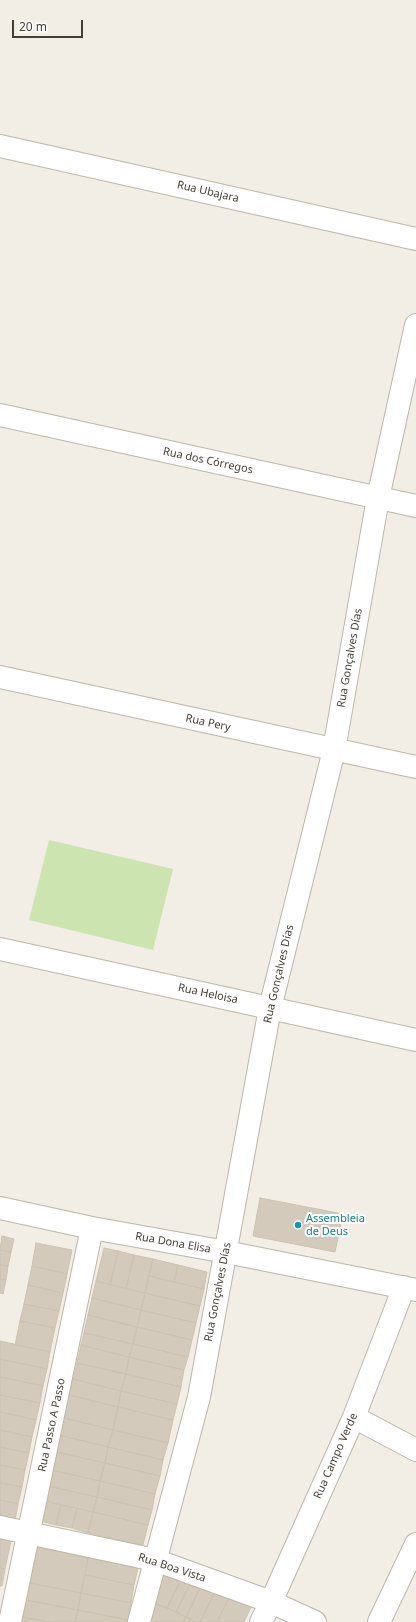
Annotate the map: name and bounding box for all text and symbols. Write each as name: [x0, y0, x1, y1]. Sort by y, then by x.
scale bar: [14, 12, 85, 38]
text: 20 m: [19, 18, 47, 35]
street label: Rua Ubajara: [176, 178, 240, 206]
street label: Rua dos Córregos: [162, 445, 254, 477]
street label: Rua Gonçalves Días: [335, 607, 365, 709]
street label: Rua Pery: [184, 712, 232, 734]
street label: Rua Gonçalves Días: [261, 923, 297, 1025]
street label: Rua Heloisa: [177, 981, 239, 1007]
place label: Assembleia de Deus: [306, 1212, 365, 1238]
marker: Assembleia de Deus: [293, 1220, 303, 1230]
street label: Rua Dona Elisa: [134, 1230, 212, 1256]
street label: Rua Gonçalves Días: [202, 1241, 234, 1343]
street label: Rua Passo A Passo: [36, 1377, 68, 1473]
street label: Rua Campo Verde: [311, 1411, 361, 1501]
street label: Rua Boa Vista: [137, 1551, 207, 1585]

